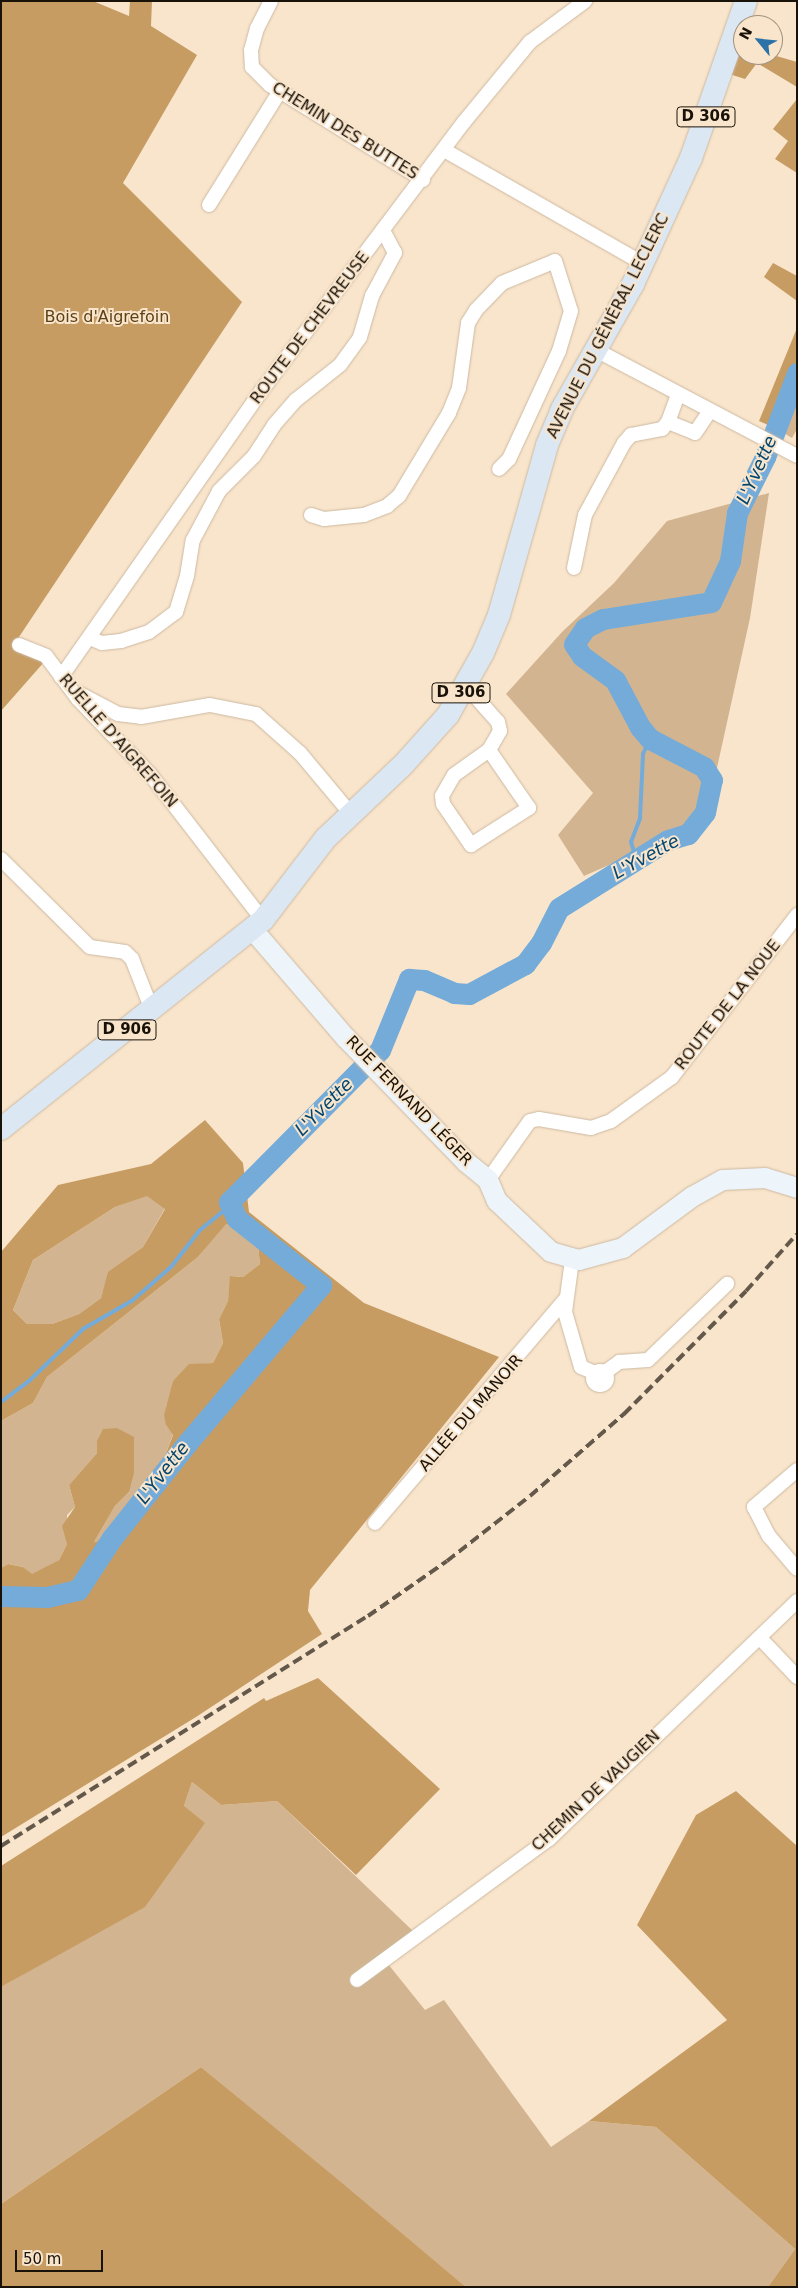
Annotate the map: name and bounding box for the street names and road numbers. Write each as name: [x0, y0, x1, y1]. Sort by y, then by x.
street label: CHEMIN DES BUTTES: [268, 78, 422, 184]
road number: D 306: [676, 104, 736, 130]
street label: AVENUE DU GÉNÉRAL LECLERC: [543, 210, 673, 442]
street label: ROUTE DE CHEVREUSE: [247, 248, 373, 408]
street label: RUELLE D'AIGREFOIN: [55, 670, 181, 812]
road number: D 306: [431, 680, 491, 706]
street label: ROUTE DE LA NOUE: [671, 936, 785, 1074]
road number: D 906: [97, 1018, 157, 1042]
street label: RUE FERNAND LÉGER: [342, 1032, 476, 1170]
street label: ALLÉE DU MANOIR: [415, 1351, 527, 1475]
street label: CHEMIN DE VAUGIEN: [528, 1727, 664, 1855]

